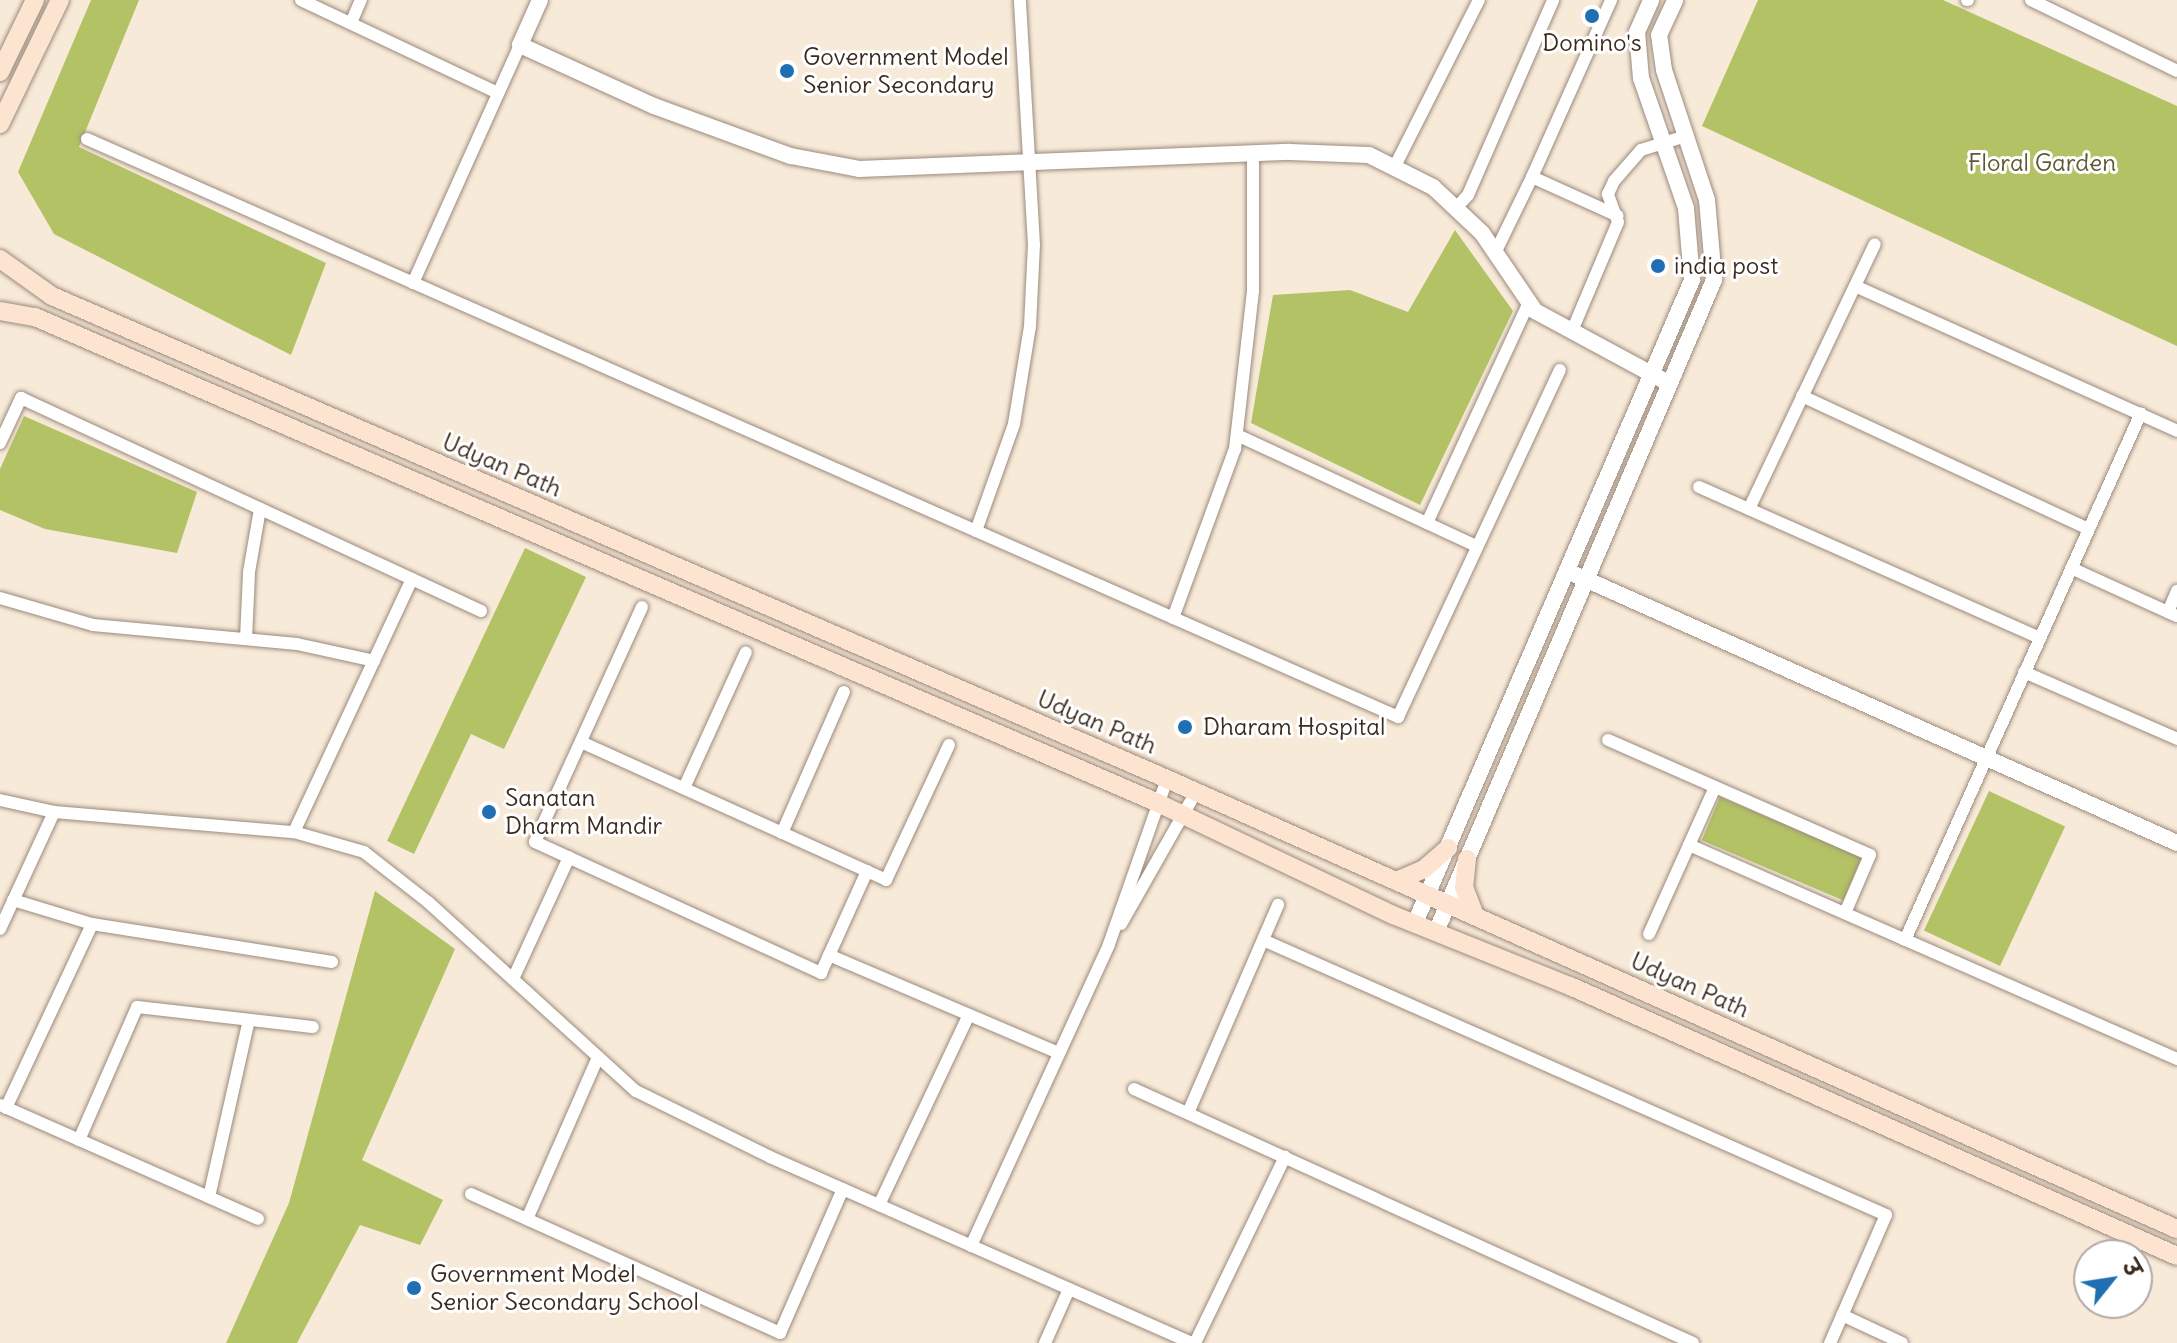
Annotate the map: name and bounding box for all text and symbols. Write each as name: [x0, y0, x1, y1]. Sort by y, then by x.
marker: Domino's: [1583, 7, 1601, 25]
place label: Domino's: [1542, 29, 1642, 57]
place label: Government Model Senior Secondary: [803, 43, 1009, 99]
marker: Government Model Senior Secondary: [778, 62, 796, 80]
park label: Floral Garden: [1968, 149, 2116, 177]
place label: india post: [1674, 252, 1778, 280]
marker: india post: [1649, 257, 1667, 275]
street label: Udyan Path: [438, 427, 566, 503]
street label: Udyan Path: [1033, 684, 1161, 760]
place label: Dharam Hospital: [1203, 713, 1385, 741]
marker: Dharam Hospital: [1174, 716, 1196, 738]
place label: Sanatan Dharm Mandir: [505, 784, 662, 840]
marker: Sanatan Dharm Mandir: [480, 803, 498, 821]
street label: Udyan Path: [1626, 946, 1754, 1024]
north arrow: [2073, 1239, 2153, 1319]
text: उ: [2116, 1255, 2148, 1281]
place label: Government Model Senior Secondary School: [430, 1260, 699, 1316]
marker: Government Model Senior Secondary School: [405, 1279, 423, 1297]

